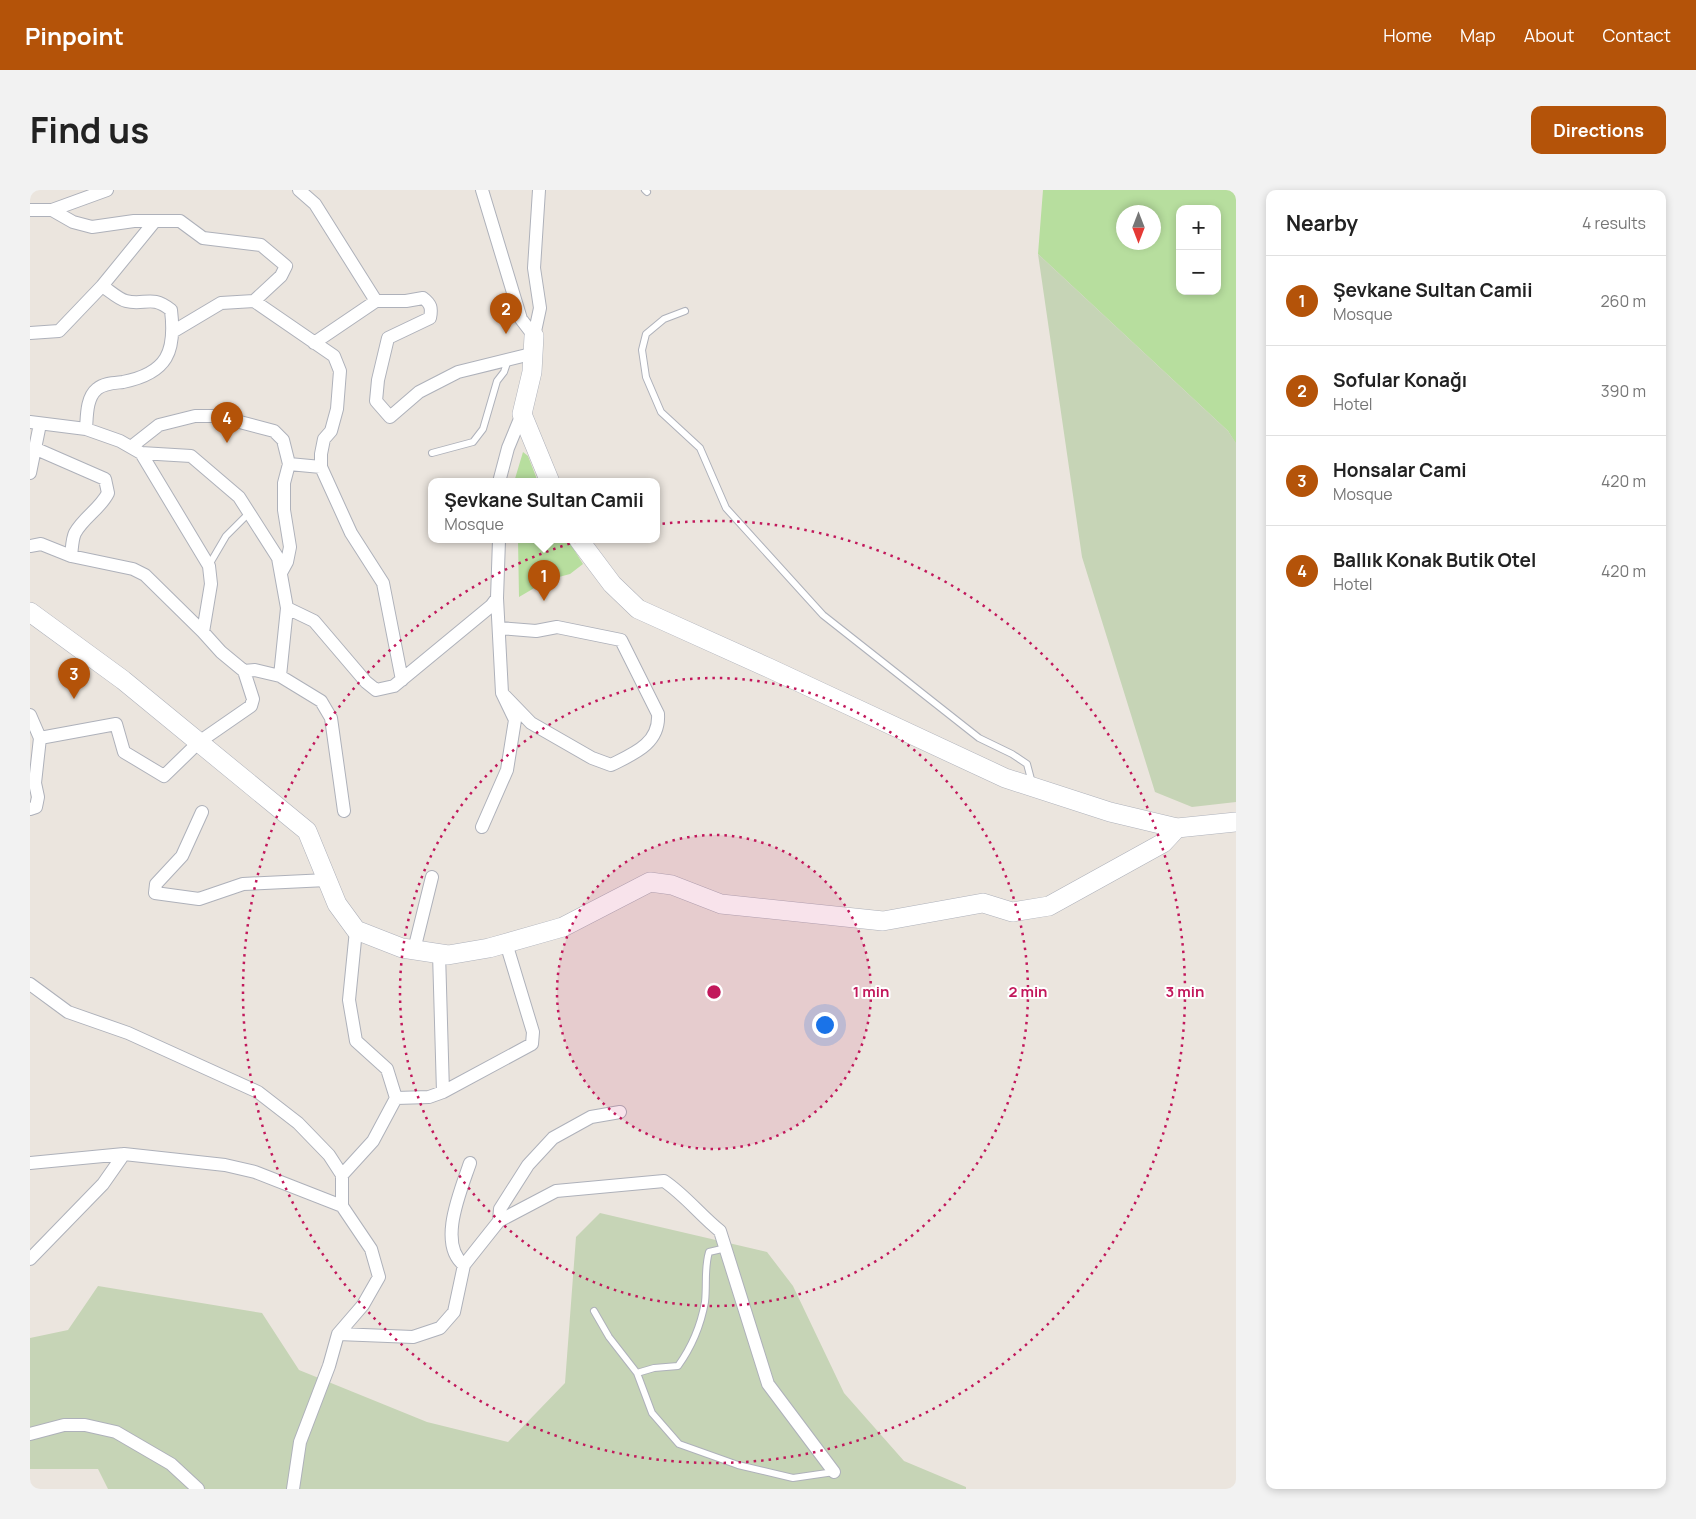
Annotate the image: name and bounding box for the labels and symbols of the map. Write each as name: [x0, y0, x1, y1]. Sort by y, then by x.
north arrow: [1116, 205, 1161, 250]
pin: 2: [490, 293, 522, 334]
pin: 4: [211, 402, 243, 443]
pin: 1: [528, 560, 560, 601]
pin: 3: [58, 658, 90, 699]
text: 1 min: [853, 981, 889, 1002]
text: 2 min: [1008, 981, 1048, 1002]
text: 3 min: [1166, 981, 1204, 1002]
centre of rings: [705, 983, 723, 1001]
your location: [812, 1012, 838, 1038]

